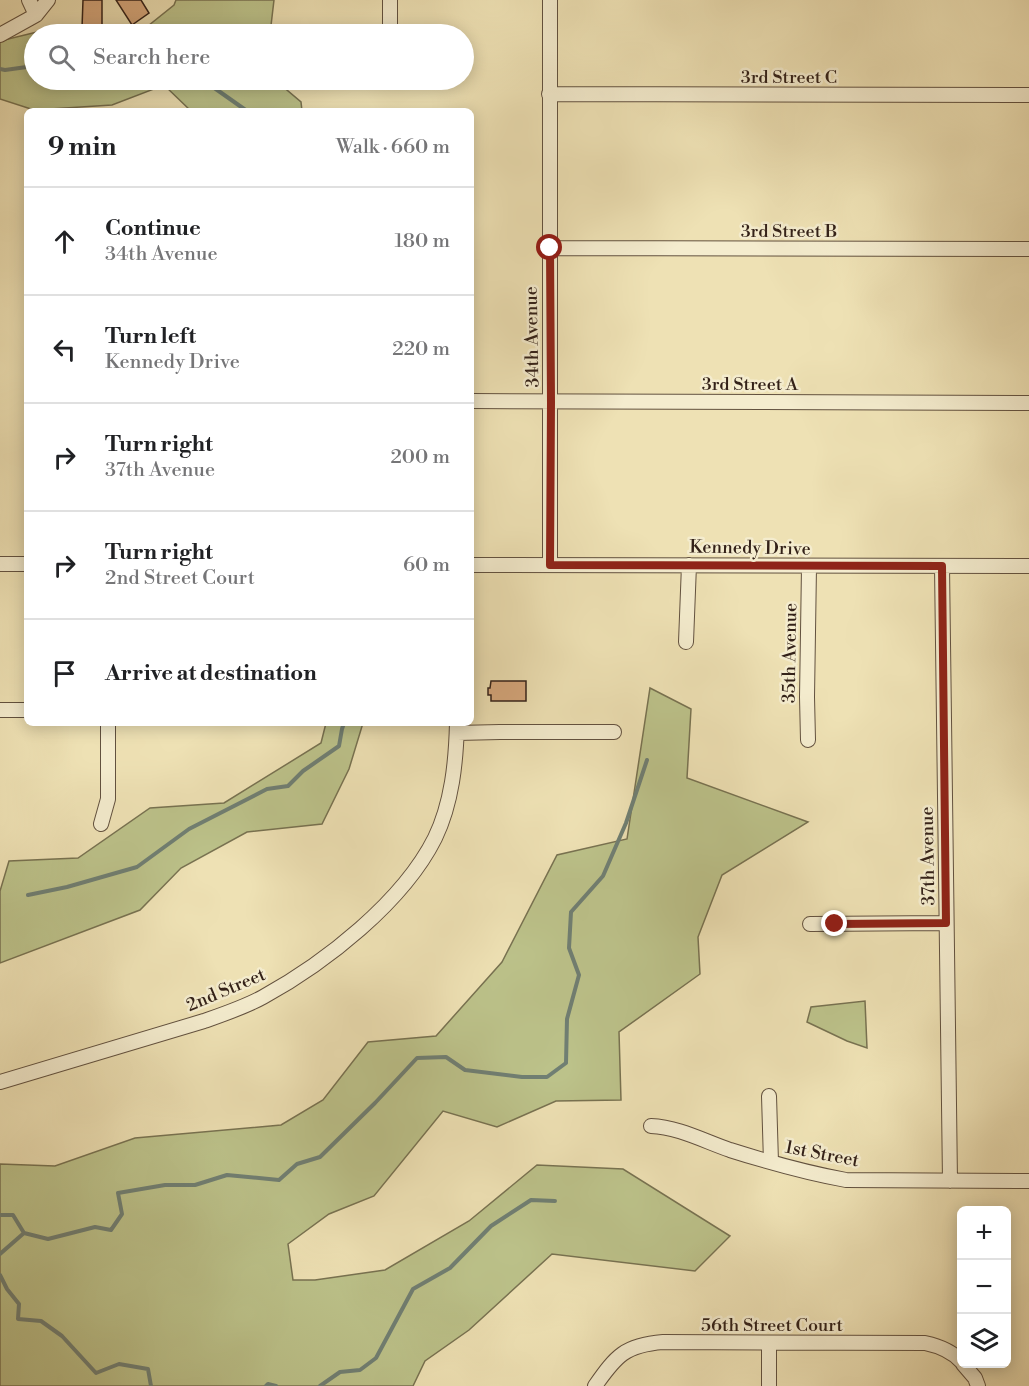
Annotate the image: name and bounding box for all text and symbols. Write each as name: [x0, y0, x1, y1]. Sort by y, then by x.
search box: [24, 24, 474, 90]
icon: search: [45, 41, 78, 74]
text: Search here: [93, 44, 210, 71]
street label: 3rd Street C: [741, 66, 837, 89]
text: 9 min: [48, 131, 116, 163]
text: Walk · 660 m: [336, 135, 450, 160]
text: Continue: [105, 215, 201, 242]
street label: 3rd Street B: [741, 220, 837, 243]
icon: ahead: [48, 225, 81, 258]
text: 180 m: [395, 229, 450, 254]
route start: [536, 234, 562, 260]
text: 34th Avenue: [105, 242, 218, 267]
street label: 34th Avenue: [520, 286, 544, 388]
text: Turn left: [105, 323, 196, 350]
icon: left: [48, 333, 81, 366]
text: 220 m: [392, 337, 450, 362]
text: Kennedy Drive: [105, 350, 240, 375]
street label: 3rd Street A: [702, 373, 799, 396]
text: Turn right: [105, 431, 213, 458]
icon: right: [48, 441, 81, 474]
text: 200 m: [390, 445, 450, 470]
text: 37th Avenue: [105, 458, 215, 483]
street label: Kennedy Drive: [689, 535, 811, 561]
text: Turn right: [105, 539, 213, 566]
icon: right: [48, 549, 81, 582]
text: 60 m: [403, 553, 450, 578]
text: 2nd Street Court: [105, 566, 255, 591]
street label: 35th Avenue: [778, 603, 802, 703]
icon: arrive: [48, 657, 81, 690]
text: Arrive at destination: [105, 660, 317, 687]
street label: 37th Avenue: [916, 806, 940, 906]
route end: [821, 910, 847, 936]
street label: 2nd Street: [183, 963, 270, 1017]
street label: 1st Street: [783, 1136, 861, 1173]
map controls: [957, 1206, 1011, 1368]
button: +: [957, 1206, 1011, 1260]
button: −: [957, 1260, 1011, 1314]
street label: 56th Street Court: [701, 1314, 844, 1337]
button: layers: [957, 1314, 1011, 1368]

